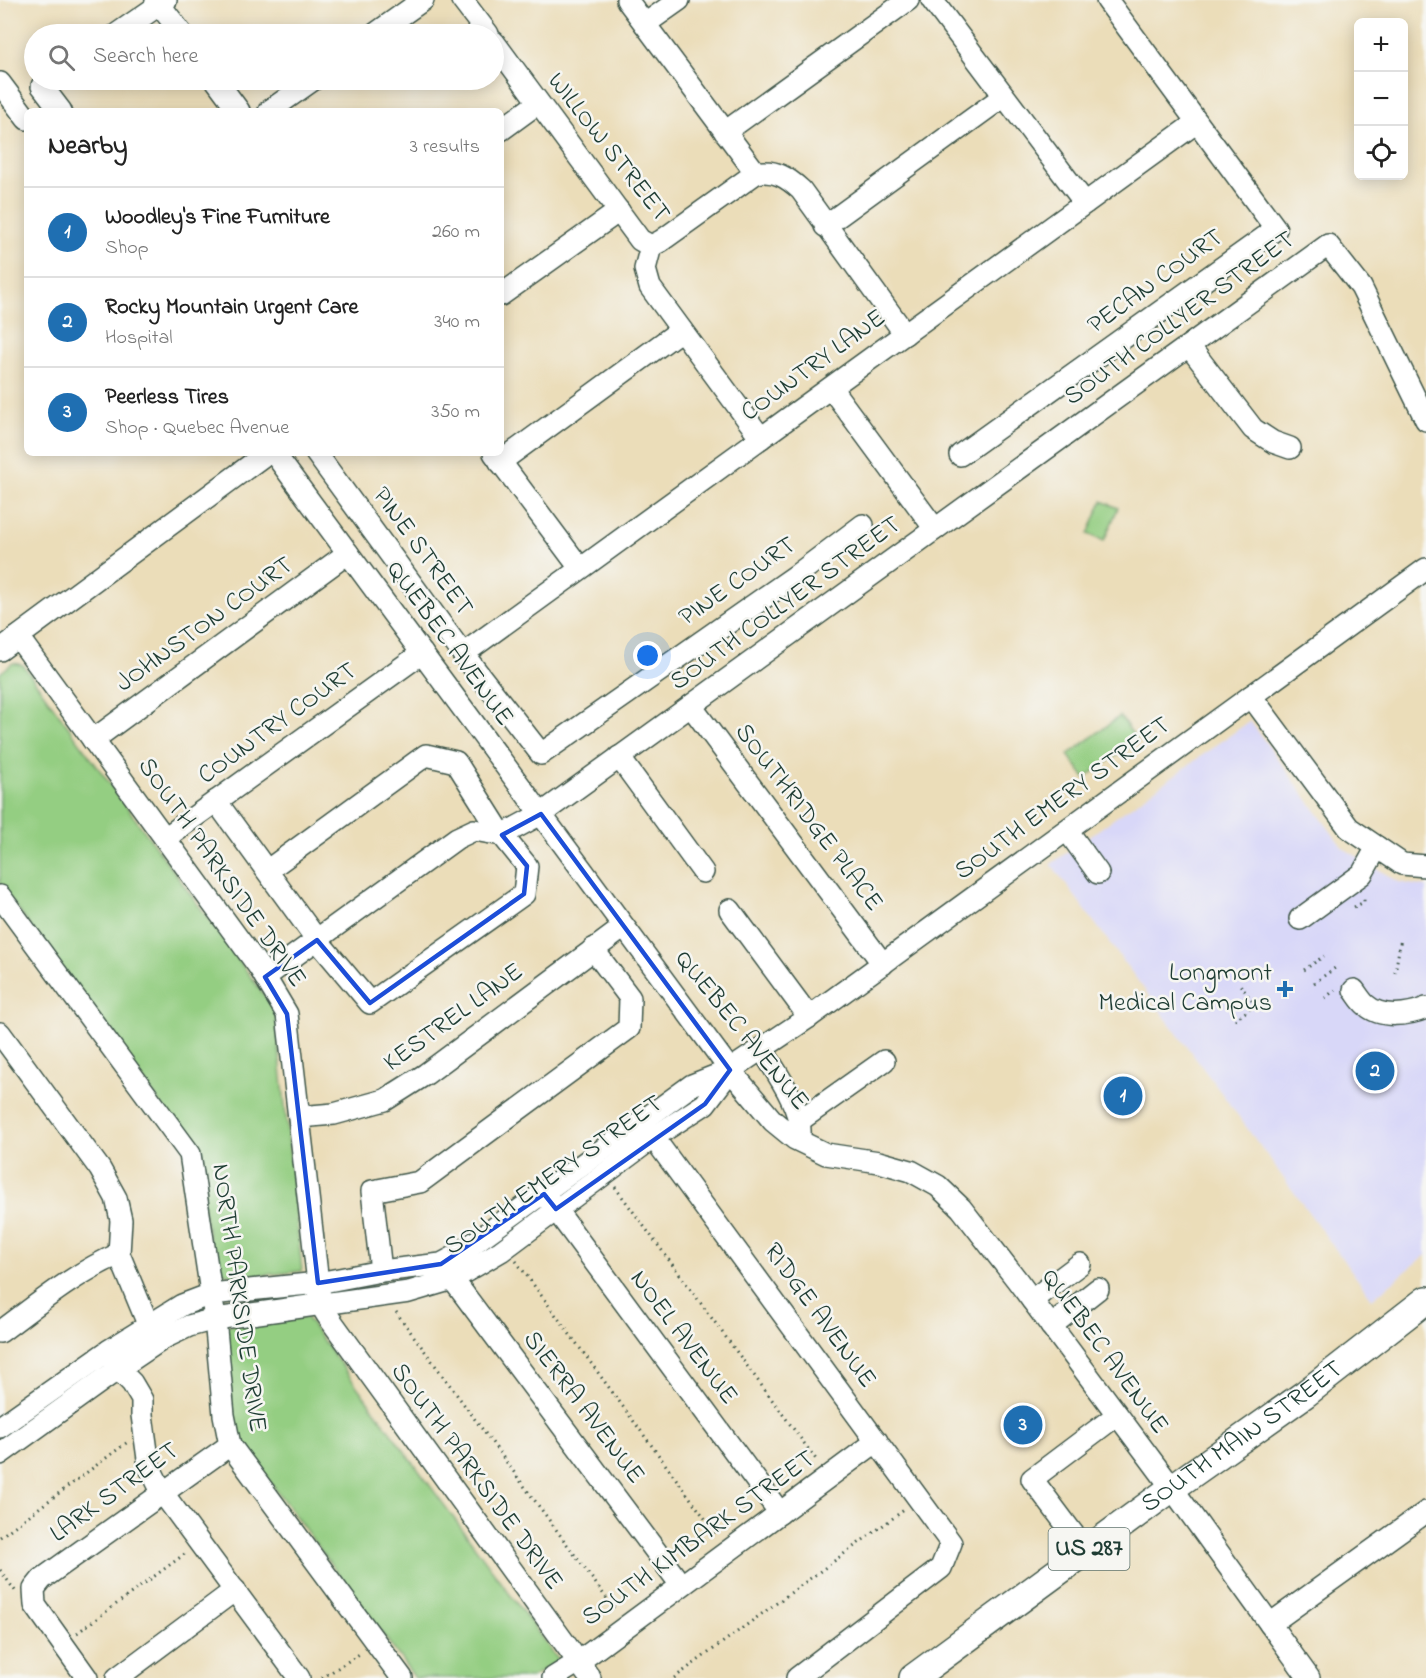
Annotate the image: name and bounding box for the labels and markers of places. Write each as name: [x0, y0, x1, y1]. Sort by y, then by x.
place label: Longmont Medical Campus: [1098, 955, 1272, 1023]
marker: Longmont Medical Campus: [1276, 980, 1294, 998]
pin: 2: [1356, 1048, 1394, 1094]
pin: 1: [1104, 1074, 1142, 1118]
pin: 3: [1004, 1402, 1042, 1448]

